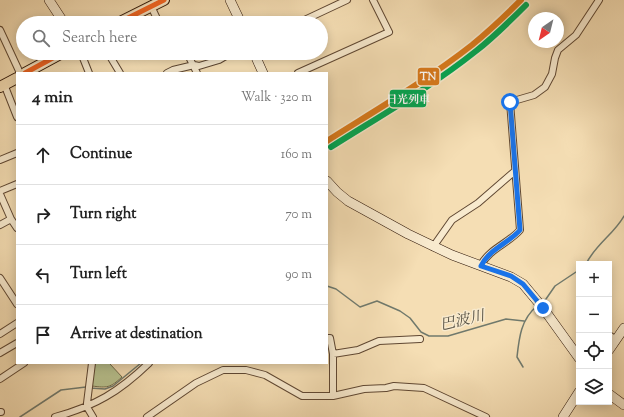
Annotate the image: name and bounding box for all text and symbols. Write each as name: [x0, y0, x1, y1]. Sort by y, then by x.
north arrow: [528, 12, 564, 48]
search box: [16, 16, 328, 60]
icon: search: [30, 27, 52, 49]
text: Search here: [62, 28, 137, 49]
line badge: TN: [417, 67, 440, 86]
text: TN: [419, 69, 436, 85]
text: 4 min: [32, 86, 73, 110]
text: Walk · 320 m: [241, 89, 312, 107]
line badge: 日光列車: [389, 89, 427, 108]
text: 日光列車: [386, 92, 430, 108]
route start: [501, 93, 519, 111]
icon: ahead: [32, 144, 54, 166]
text: Continue: [70, 144, 132, 165]
text: 160 m: [281, 146, 312, 164]
icon: right: [32, 204, 54, 226]
text: Turn right: [70, 204, 136, 225]
text: 70 m: [285, 206, 312, 224]
map controls: [576, 261, 612, 405]
button: +: [576, 261, 612, 297]
icon: left: [32, 264, 54, 286]
text: Turn left: [70, 264, 127, 285]
text: 90 m: [285, 266, 312, 284]
button: −: [576, 297, 612, 333]
route end: [534, 299, 552, 317]
water label: 巴波川: [438, 306, 489, 337]
icon: arrive: [32, 324, 54, 346]
text: Arrive at destination: [70, 324, 203, 345]
button: locate: [576, 333, 612, 369]
button: layers: [576, 369, 612, 405]

